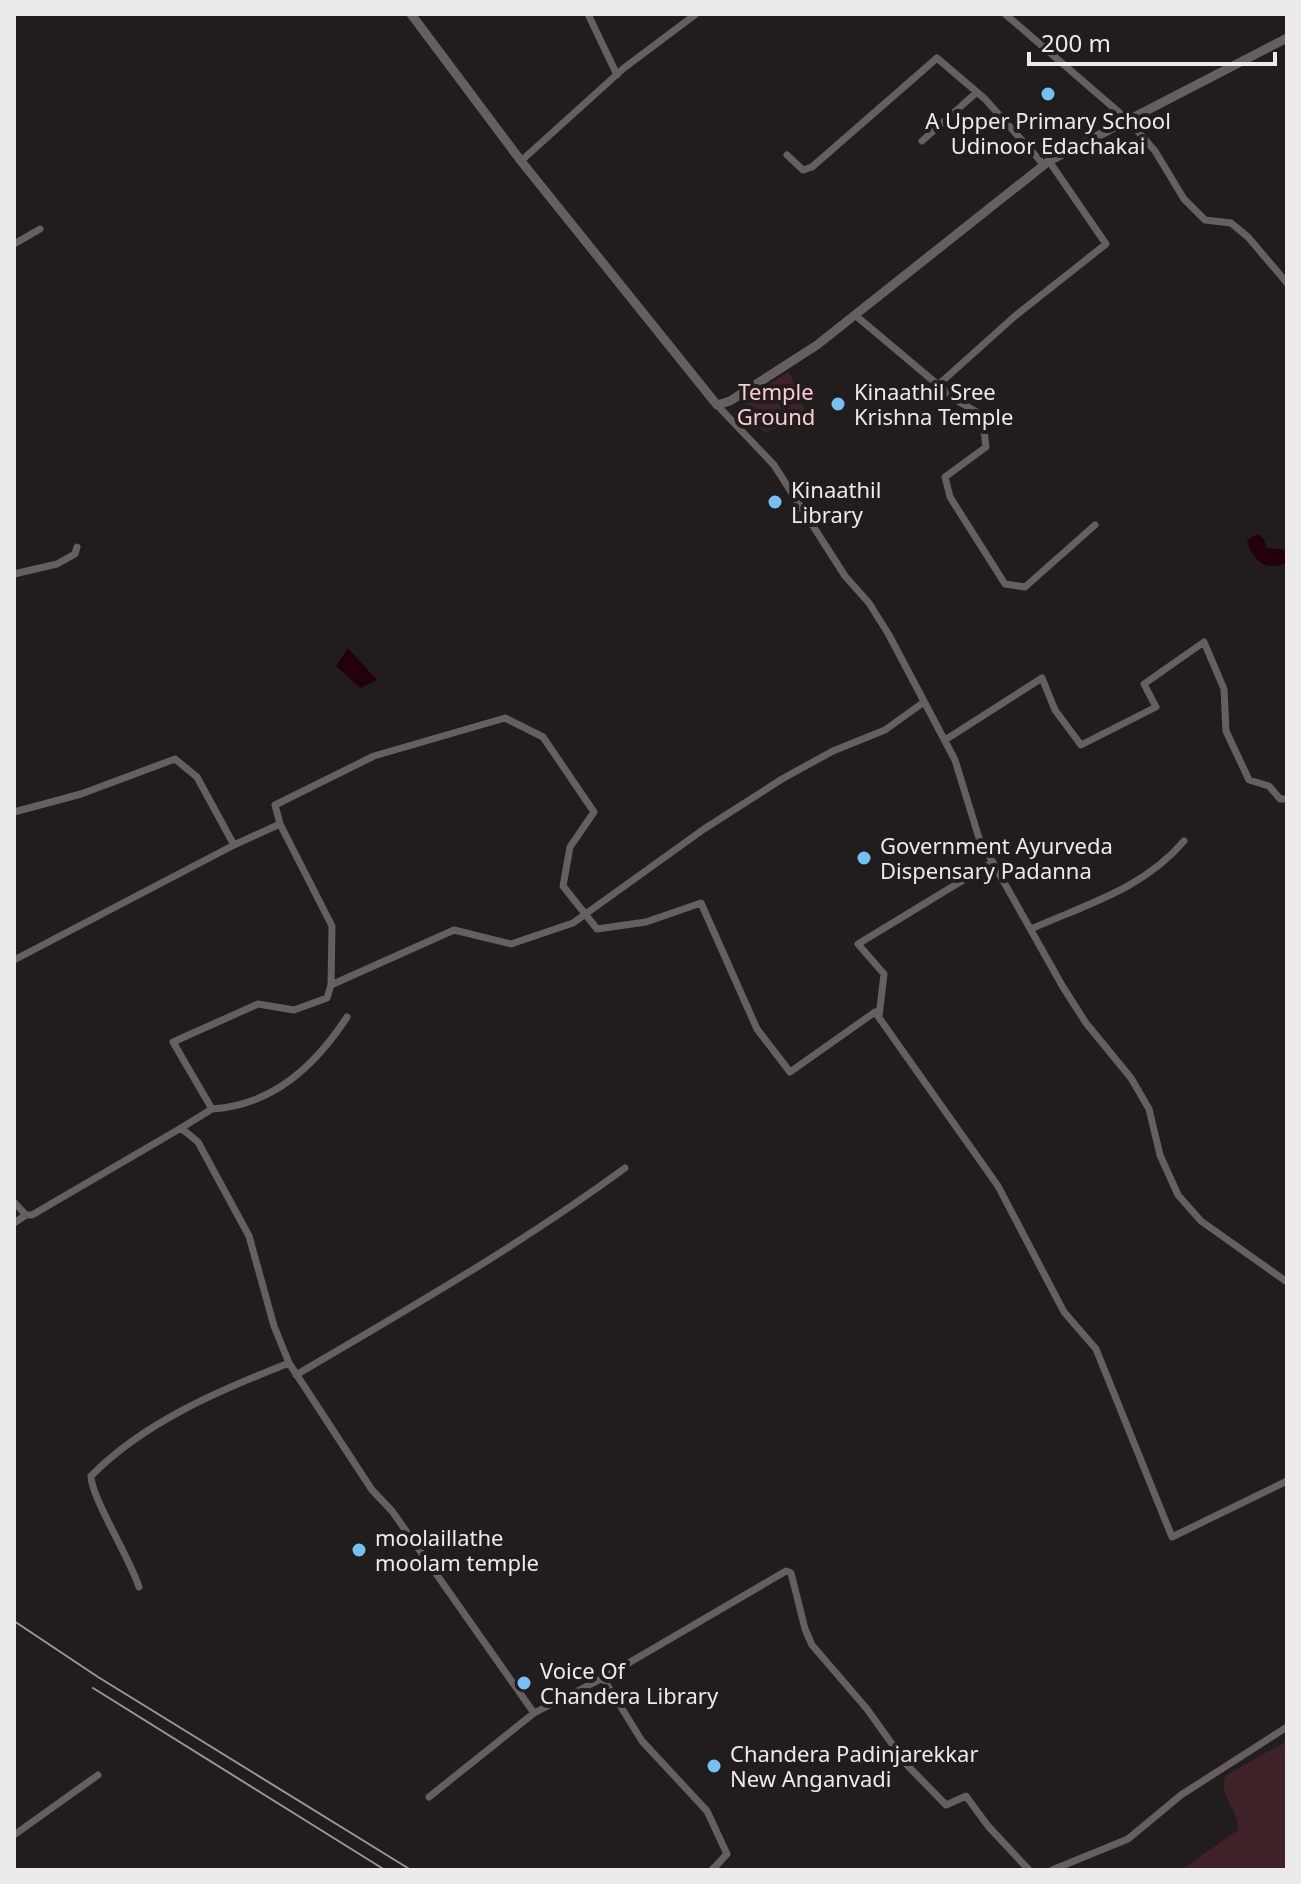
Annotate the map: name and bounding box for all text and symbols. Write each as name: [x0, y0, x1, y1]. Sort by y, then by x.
scale bar: [1029, 16, 1275, 66]
text: 200 m: [1041, 26, 1111, 59]
marker: A Upper Primary School Udinoor Edachakai: [1039, 85, 1057, 103]
place label: A Upper Primary School Udinoor Edachakai: [925, 105, 1171, 160]
park label: Temple Ground: [737, 376, 815, 431]
place label: Kinaathil Sree Krishna Temple: [854, 376, 1013, 431]
marker: Kinaathil Sree Krishna Temple: [829, 395, 847, 413]
place label: Kinaathil Library: [791, 474, 881, 529]
marker: Kinaathil Library: [766, 493, 784, 511]
place label: Government Ayurveda Dispensary Padanna: [880, 830, 1113, 885]
marker: Government Ayurveda Dispensary Padanna: [855, 849, 873, 867]
place label: moolaillathe moolam temple: [375, 1522, 539, 1577]
marker: moolaillathe moolam temple: [350, 1541, 368, 1559]
place label: Voice Of Chandera Library: [540, 1655, 719, 1710]
marker: Voice Of Chandera Library: [515, 1674, 533, 1692]
place label: Chandera Padinjarekkar New Anganvadi: [730, 1738, 979, 1793]
marker: Chandera Padinjarekkar New Anganvadi: [705, 1757, 723, 1775]

